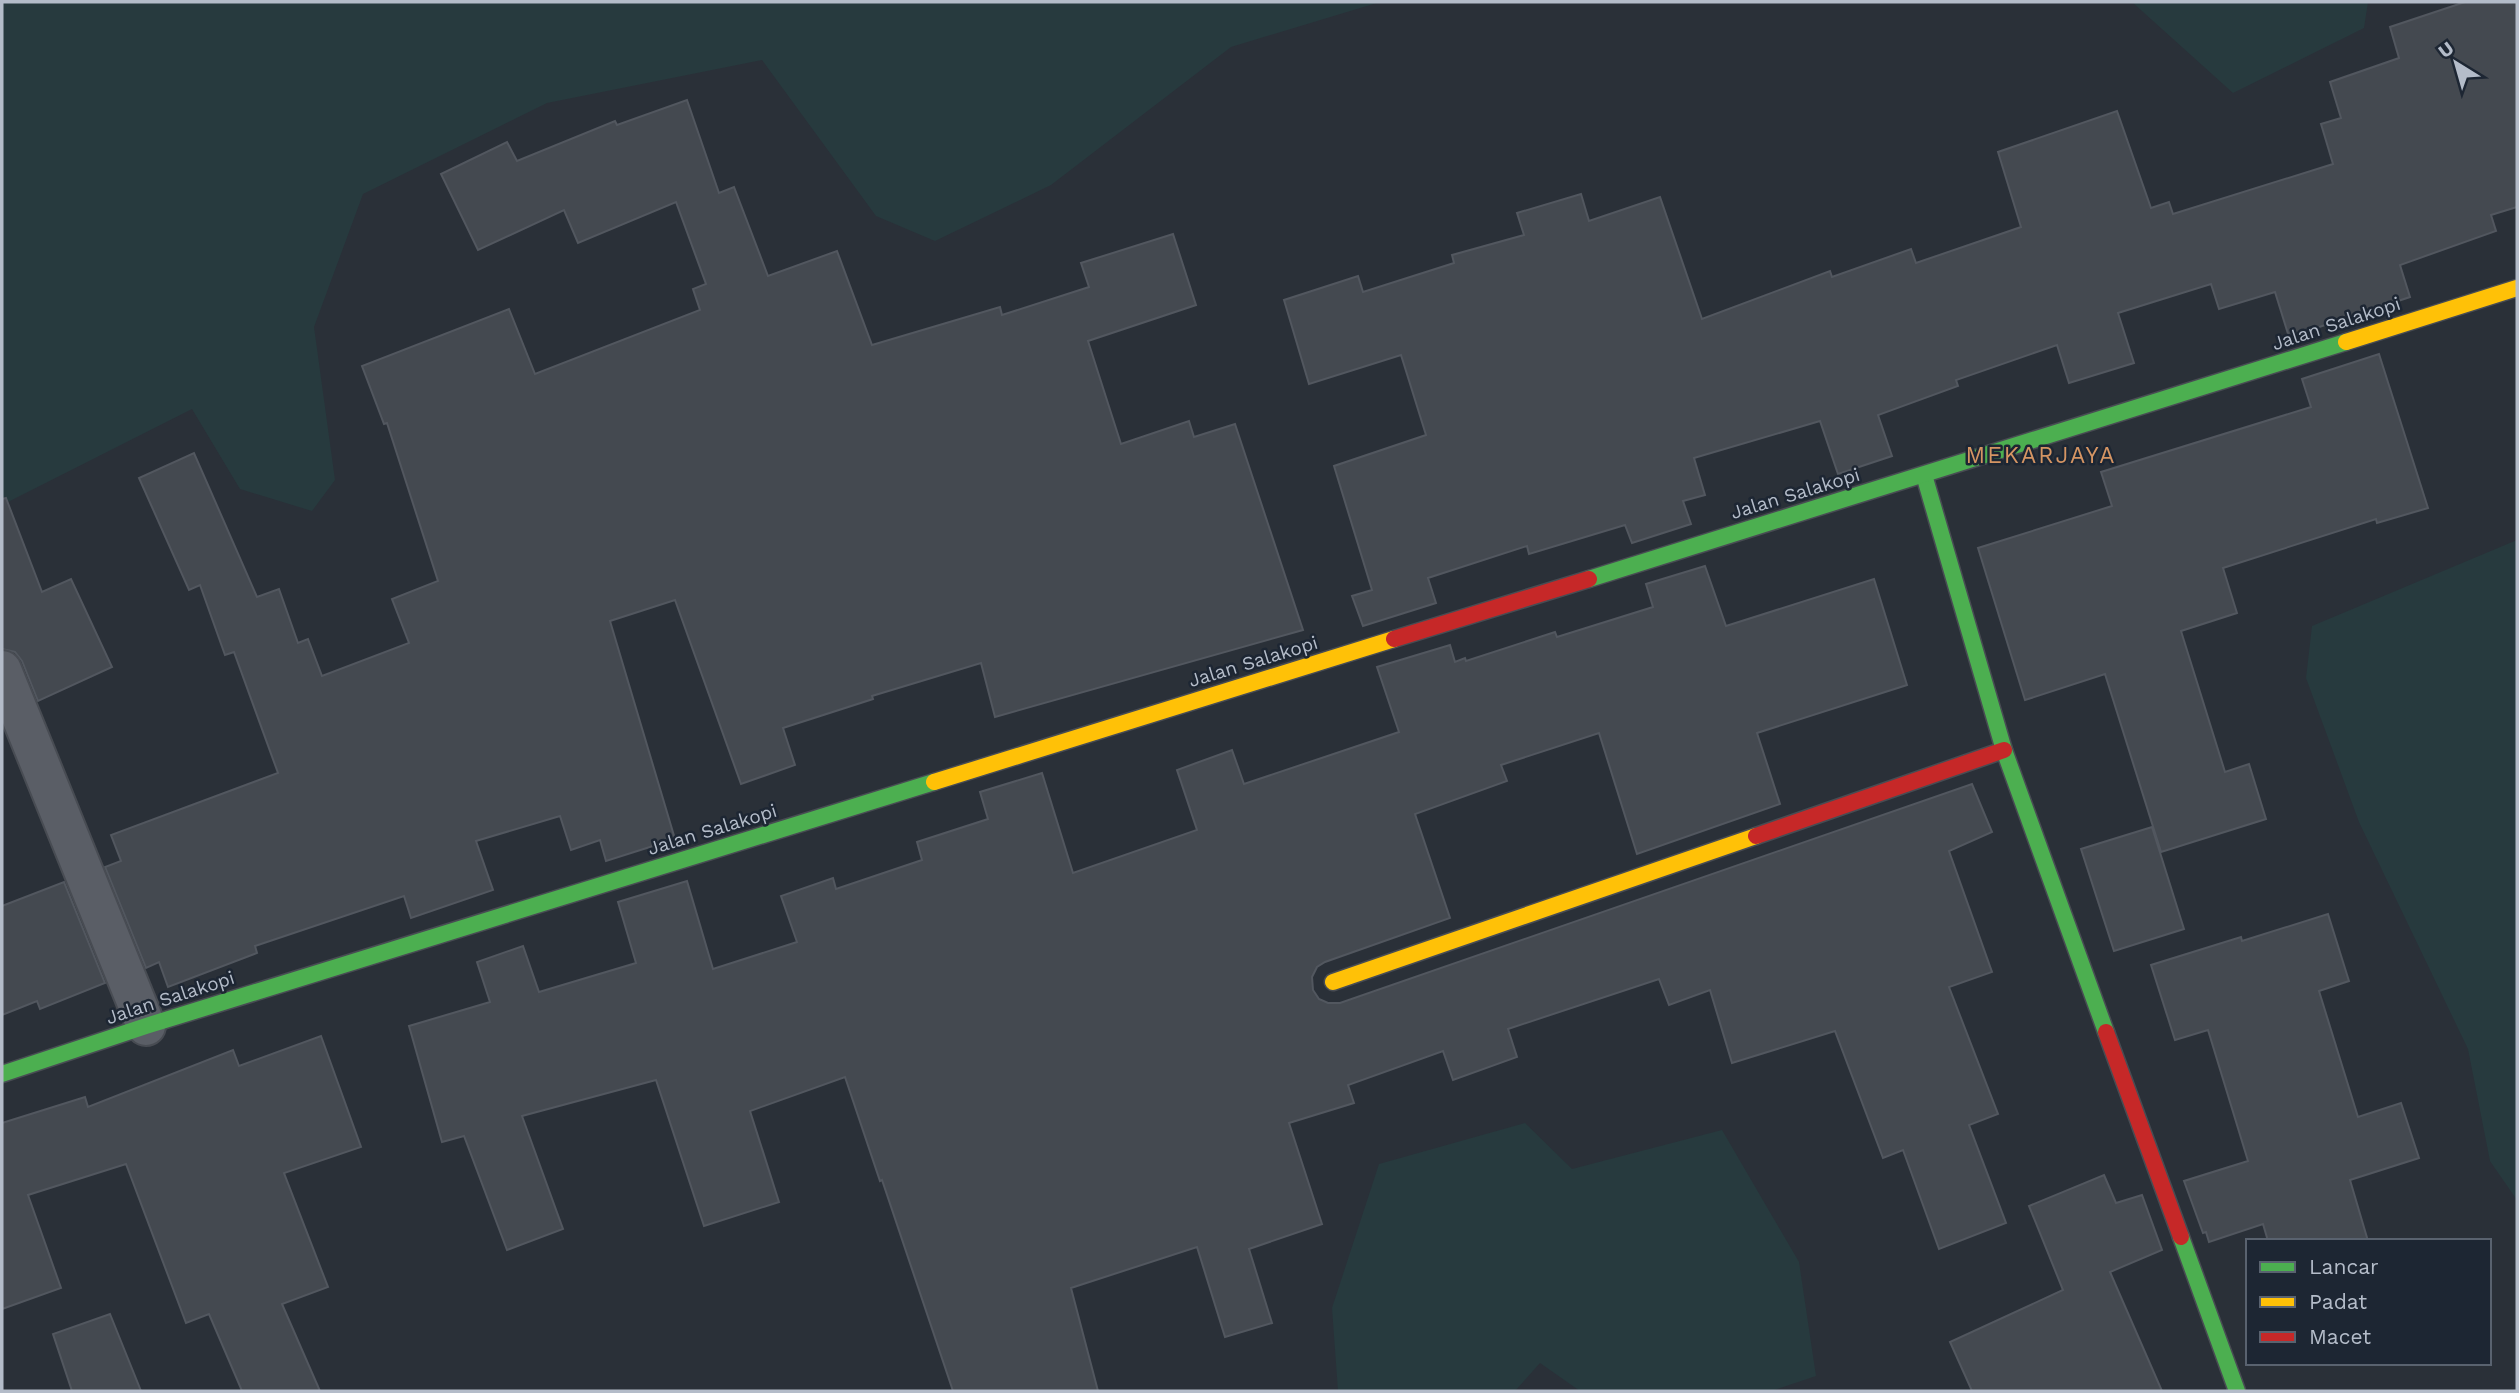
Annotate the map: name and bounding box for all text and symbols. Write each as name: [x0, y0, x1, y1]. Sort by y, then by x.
north arrow: [2421, 28, 2491, 98]
text: U: [2434, 37, 2458, 63]
street label: Jalan Salakopi: [2269, 292, 2403, 355]
district label: MEKARJAYA: [1966, 442, 2116, 469]
street label: Jalan Salakopi: [1728, 463, 1863, 524]
street label: Jalan Salakopi: [1186, 631, 1321, 692]
street label: Jalan Salakopi: [645, 799, 780, 860]
street label: Jalan Salakopi: [103, 966, 237, 1029]
legend: [2246, 1239, 2491, 1365]
text: Lancar: [2309, 1254, 2379, 1279]
text: Padat: [2309, 1289, 2367, 1314]
text: Macet: [2309, 1324, 2371, 1349]

